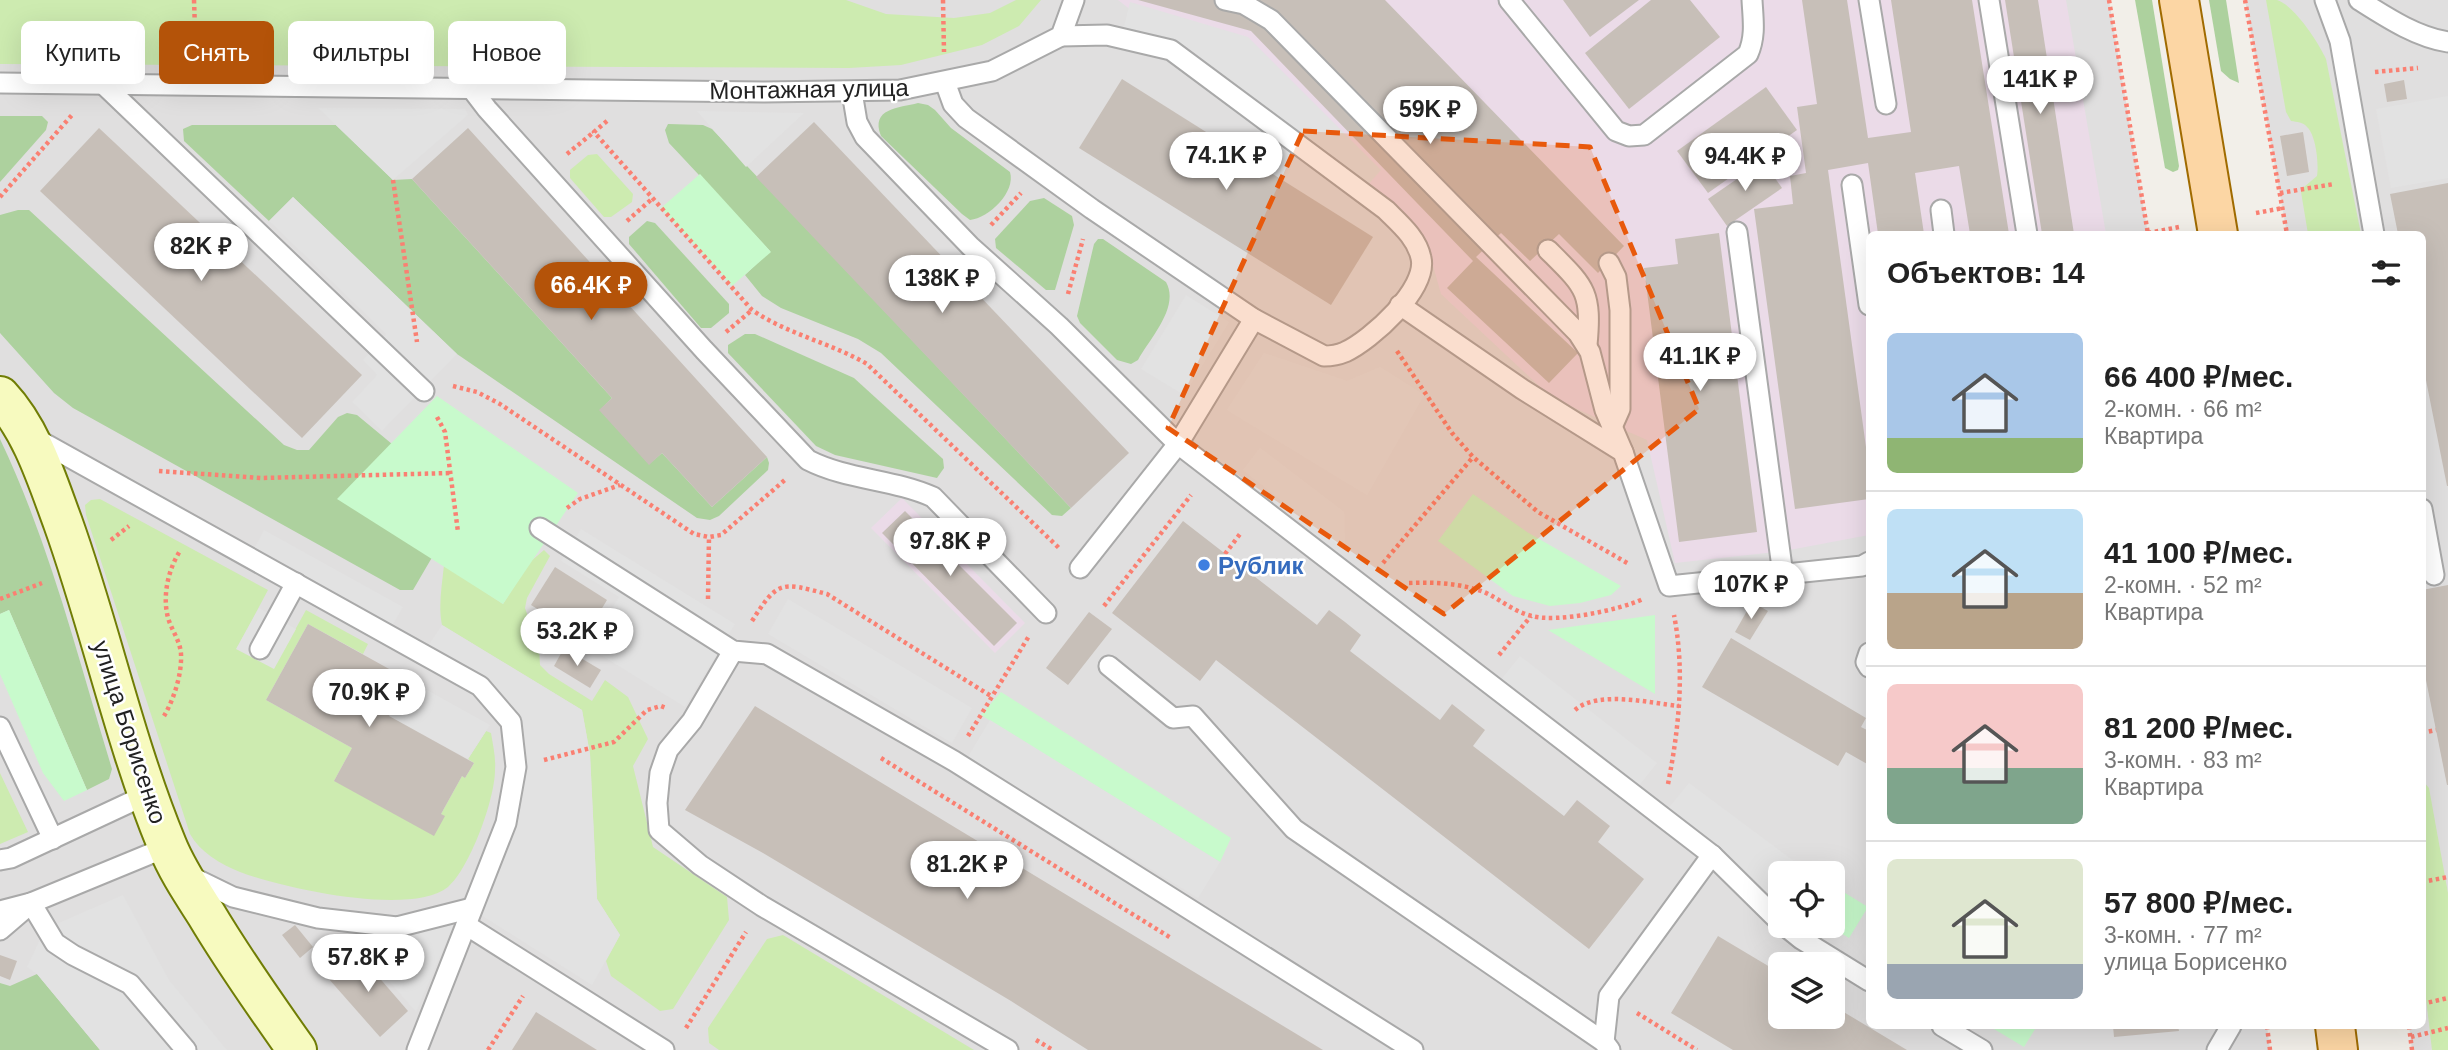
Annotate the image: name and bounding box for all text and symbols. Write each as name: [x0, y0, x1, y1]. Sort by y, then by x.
chip: Купить: [21, 21, 145, 84]
chip: Снять: [159, 21, 274, 84]
chip: Фильтры: [288, 21, 434, 84]
chip: Новое: [448, 21, 566, 84]
pin: 141K ₽: [1983, 57, 2097, 116]
text: 141K ₽: [2003, 66, 2077, 92]
street label: Монтажная улица: [709, 74, 909, 104]
pin: 59K ₽: [1381, 86, 1479, 146]
text: 59K ₽: [1399, 96, 1461, 122]
pin: 74.1K ₽: [1161, 132, 1291, 192]
pin: 94.4K ₽: [1680, 134, 1810, 193]
text: 74.1K ₽: [1185, 142, 1267, 168]
text: 94.4K ₽: [1704, 143, 1786, 169]
pin: 82K ₽: [152, 224, 250, 283]
text: 82K ₽: [170, 233, 232, 259]
icon: filters: [2367, 254, 2405, 292]
pin: 138K ₽: [885, 256, 999, 315]
text: Объектов: 14: [1887, 256, 2085, 289]
pin: 66.4K ₽: [526, 262, 656, 322]
text: 138K ₽: [905, 265, 979, 291]
text: 66.4K ₽: [550, 272, 632, 298]
pin: 41.1K ₽: [1635, 334, 1765, 393]
text: 41.1K ₽: [1659, 343, 1741, 369]
text: 66 400 ₽/мес.: [2104, 360, 2293, 393]
icon: home: [1943, 361, 2027, 445]
text: 2-комн. · 66 m²: [2104, 396, 2262, 422]
text: Квартира: [2104, 423, 2203, 449]
pin: 97.8K ₽: [885, 518, 1015, 578]
text: 97.8K ₽: [909, 528, 991, 554]
text: 41 100 ₽/мес.: [2104, 536, 2293, 569]
icon: home: [1943, 537, 2027, 621]
place label: Рублик: [1218, 552, 1305, 579]
marker: Рублик: [1196, 557, 1212, 573]
pin: 107K ₽: [1694, 562, 1808, 621]
text: 107K ₽: [1714, 571, 1788, 597]
text: 2-комн. · 52 m²: [2104, 572, 2262, 598]
text: Квартира: [2104, 599, 2203, 625]
pin: 53.2K ₽: [512, 608, 642, 668]
text: 53.2K ₽: [536, 618, 618, 644]
street label: улица Борисенко: [88, 637, 172, 827]
pin: 70.9K ₽: [304, 670, 434, 729]
text: 70.9K ₽: [328, 679, 410, 705]
text: 81 200 ₽/мес.: [2104, 711, 2293, 744]
icon: home: [1943, 712, 2027, 796]
text: 3-комн. · 83 m²: [2104, 747, 2262, 773]
text: Квартира: [2104, 774, 2203, 800]
pin: 81.2K ₽: [902, 842, 1032, 901]
text: 81.2K ₽: [926, 851, 1008, 877]
map controls: [1768, 861, 1845, 1029]
button: locate: [1768, 861, 1845, 938]
text: 57 800 ₽/мес.: [2104, 886, 2293, 919]
icon: home: [1943, 887, 2027, 971]
text: 3-комн. · 77 m²: [2104, 922, 2262, 948]
pin: 57.8K ₽: [303, 934, 433, 994]
text: 57.8K ₽: [327, 944, 409, 970]
text: улица Борисенко: [2104, 949, 2287, 975]
button: layers: [1768, 952, 1845, 1029]

